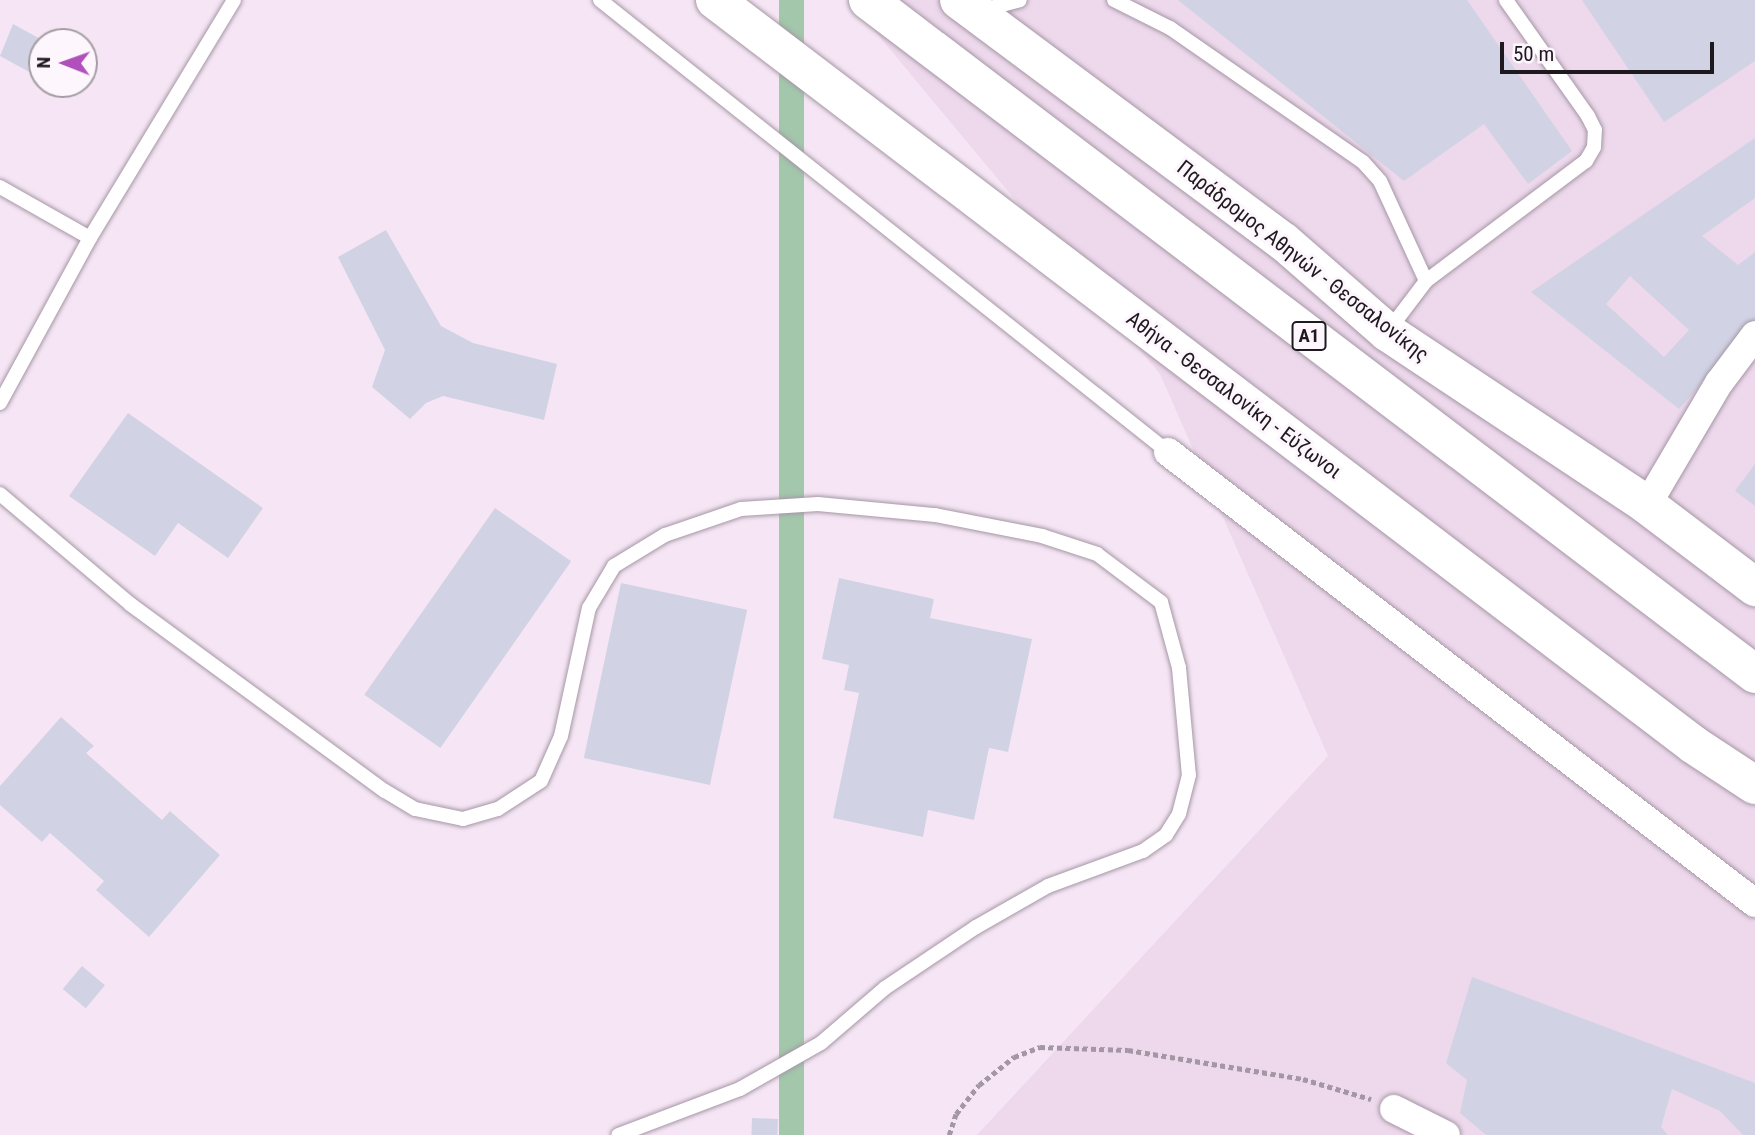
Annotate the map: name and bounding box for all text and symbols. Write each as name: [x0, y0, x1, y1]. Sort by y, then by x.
north arrow: [28, 28, 98, 98]
scale bar: [1503, 28, 1716, 72]
text: 50 m: [1513, 42, 1554, 66]
text: N: [32, 57, 55, 69]
street label: Παράδρομος Αθηνών - Θεσσαλονίκης: [1172, 155, 1434, 367]
street label: Αθήνα - Θεσσαλονίκη - Εύζωνοι: [1122, 306, 1346, 484]
road number: Α1: [1292, 320, 1326, 352]

